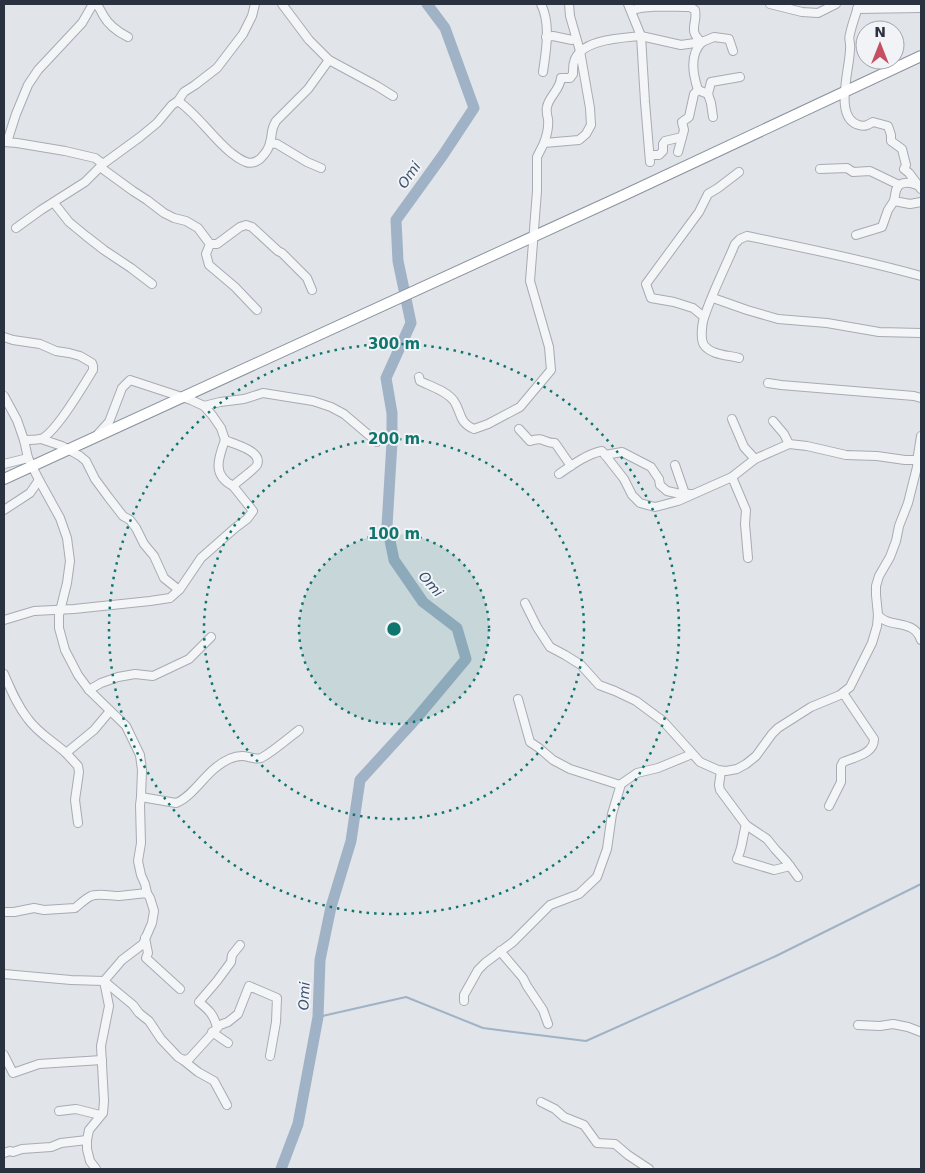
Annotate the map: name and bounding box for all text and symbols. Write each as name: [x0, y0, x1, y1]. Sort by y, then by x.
north arrow: [855, 20, 905, 70]
text: N: [874, 24, 886, 40]
water label: Omi: [394, 159, 424, 191]
text: 300 m: [368, 335, 420, 353]
text: 200 m: [368, 430, 420, 448]
text: 100 m: [368, 525, 420, 543]
water label: Omi: [416, 568, 446, 600]
centre of rings: [385, 620, 403, 638]
water label: Omi: [295, 981, 313, 1011]

